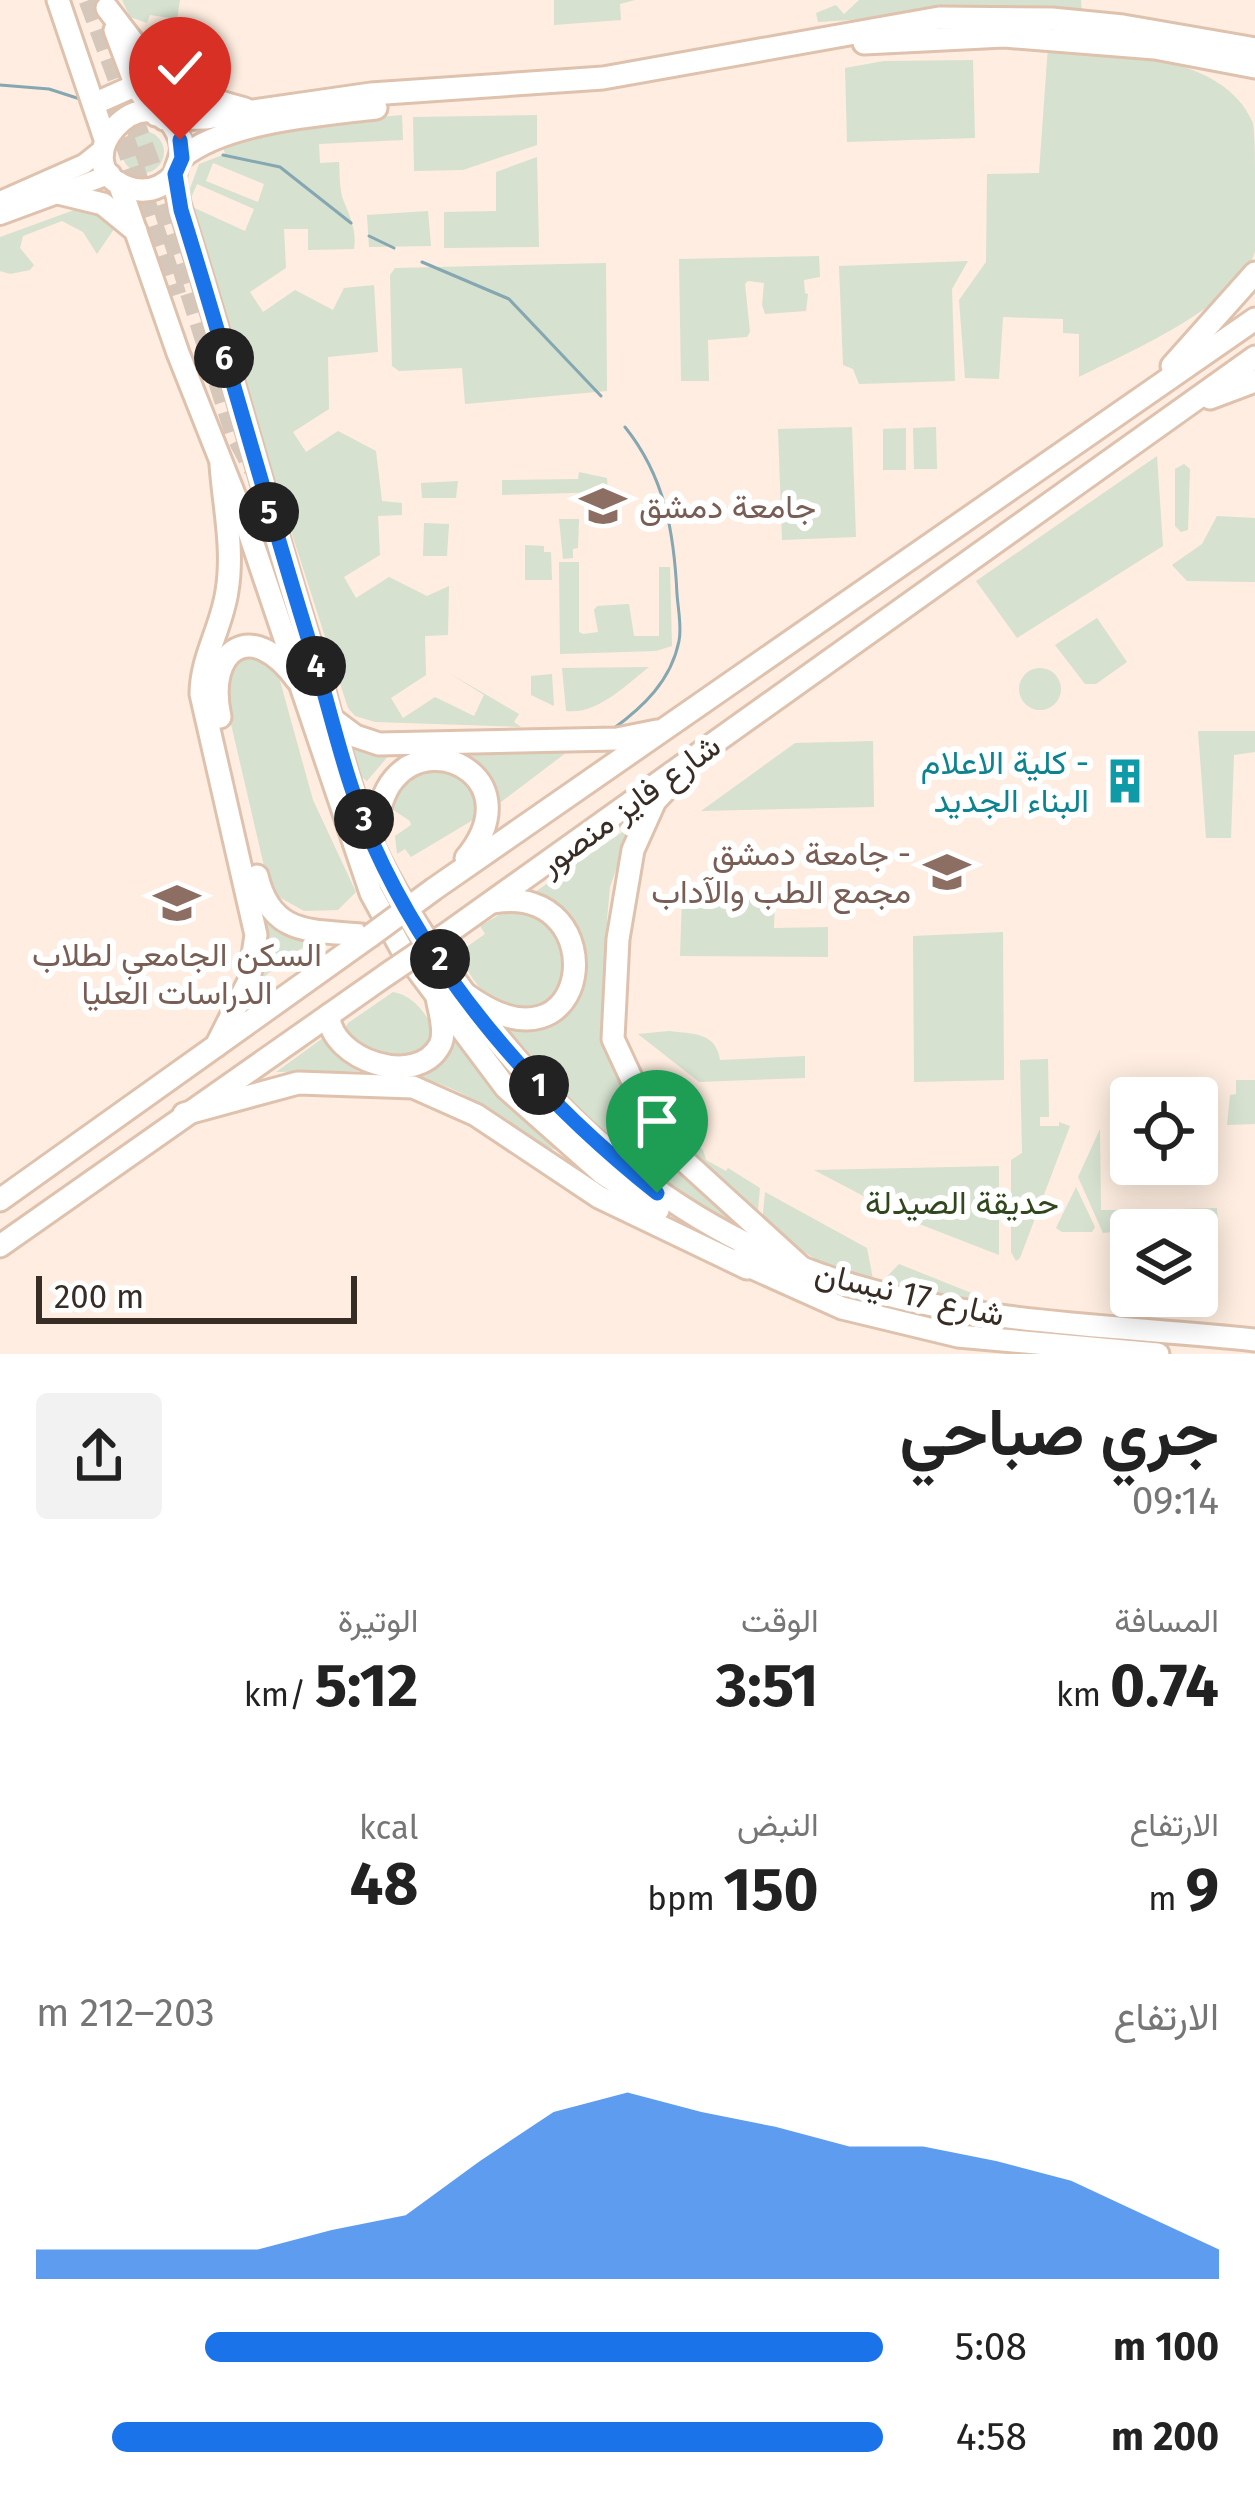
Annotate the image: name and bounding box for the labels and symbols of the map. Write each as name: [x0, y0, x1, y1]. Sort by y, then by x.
pin: [129, 17, 231, 140]
pin: 6: [194, 328, 254, 388]
school or university icon: جامعة دمشق: [578, 481, 628, 531]
pin: 5: [239, 482, 299, 542]
place label: جامعة دمشق: [639, 487, 816, 527]
pin: 4: [286, 636, 346, 696]
street label: شارع فايز منصور: [530, 725, 729, 886]
place label: كلية الاعلام - البناء الجديد: [921, 743, 1089, 821]
building icon: كلية الاعلام - البناء الجديد: [1100, 756, 1150, 806]
pin: 3: [334, 789, 394, 849]
place label: جامعة دمشق - مجمع الطب والآداب: [651, 834, 911, 914]
school or university icon: جامعة دمشق - مجمع الطب والآداب: [922, 847, 972, 897]
school or university icon: السكن الجامعي لطلاب الدراسات العليا: [152, 878, 202, 928]
pin: 2: [410, 929, 470, 989]
place label: السكن الجامعي لطلاب الدراسات العليا: [32, 935, 322, 1013]
pin: 1: [509, 1055, 569, 1115]
pin: [606, 1070, 708, 1193]
park label: حديقة الصيدلة: [865, 1183, 1059, 1223]
street label: شارع 17 نيسان: [811, 1253, 1008, 1337]
scale bar: [36, 1270, 357, 1323]

